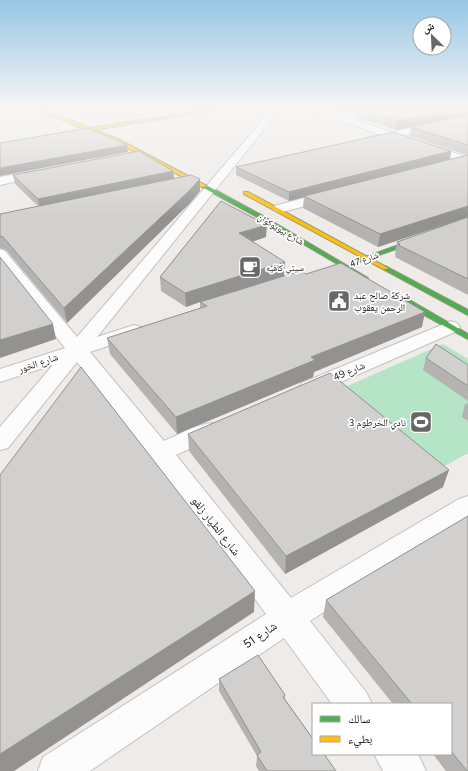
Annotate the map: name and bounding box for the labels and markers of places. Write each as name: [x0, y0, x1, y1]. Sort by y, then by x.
cafe icon: سيتي كافيه: [237, 254, 263, 280]
place label: سيتي كافيه: [266, 262, 304, 275]
public building icon: شركة صالح عبد الرحمن يعقوب: [326, 288, 352, 314]
place label: شركة صالح عبد الرحمن يعقوب: [354, 289, 411, 314]
sports icon: نادي الخرطوم 3: [408, 409, 434, 435]
place label: نادي الخرطوم 3: [349, 416, 406, 430]

